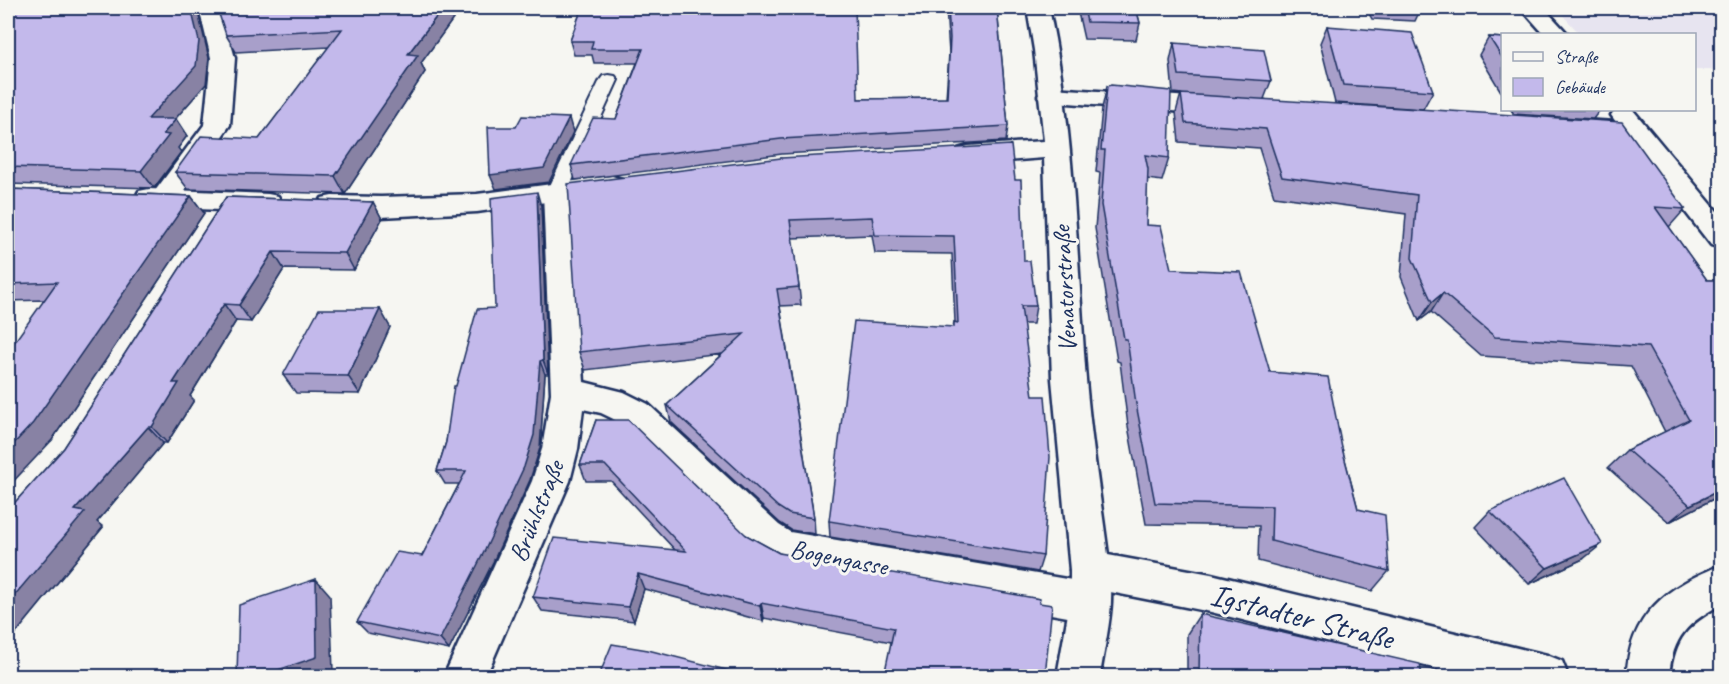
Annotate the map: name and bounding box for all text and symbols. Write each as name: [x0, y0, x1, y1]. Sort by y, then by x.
legend: [1501, 33, 1696, 111]
text: Straße: [1555, 46, 1599, 68]
text: Gebäude: [1555, 76, 1606, 98]
street label: Venatorstraße: [1045, 222, 1084, 353]
street label: Brühlstraße: [501, 454, 573, 566]
street label: Bogengasse: [788, 532, 893, 584]
street label: Igstadter Straße: [1206, 574, 1400, 660]

